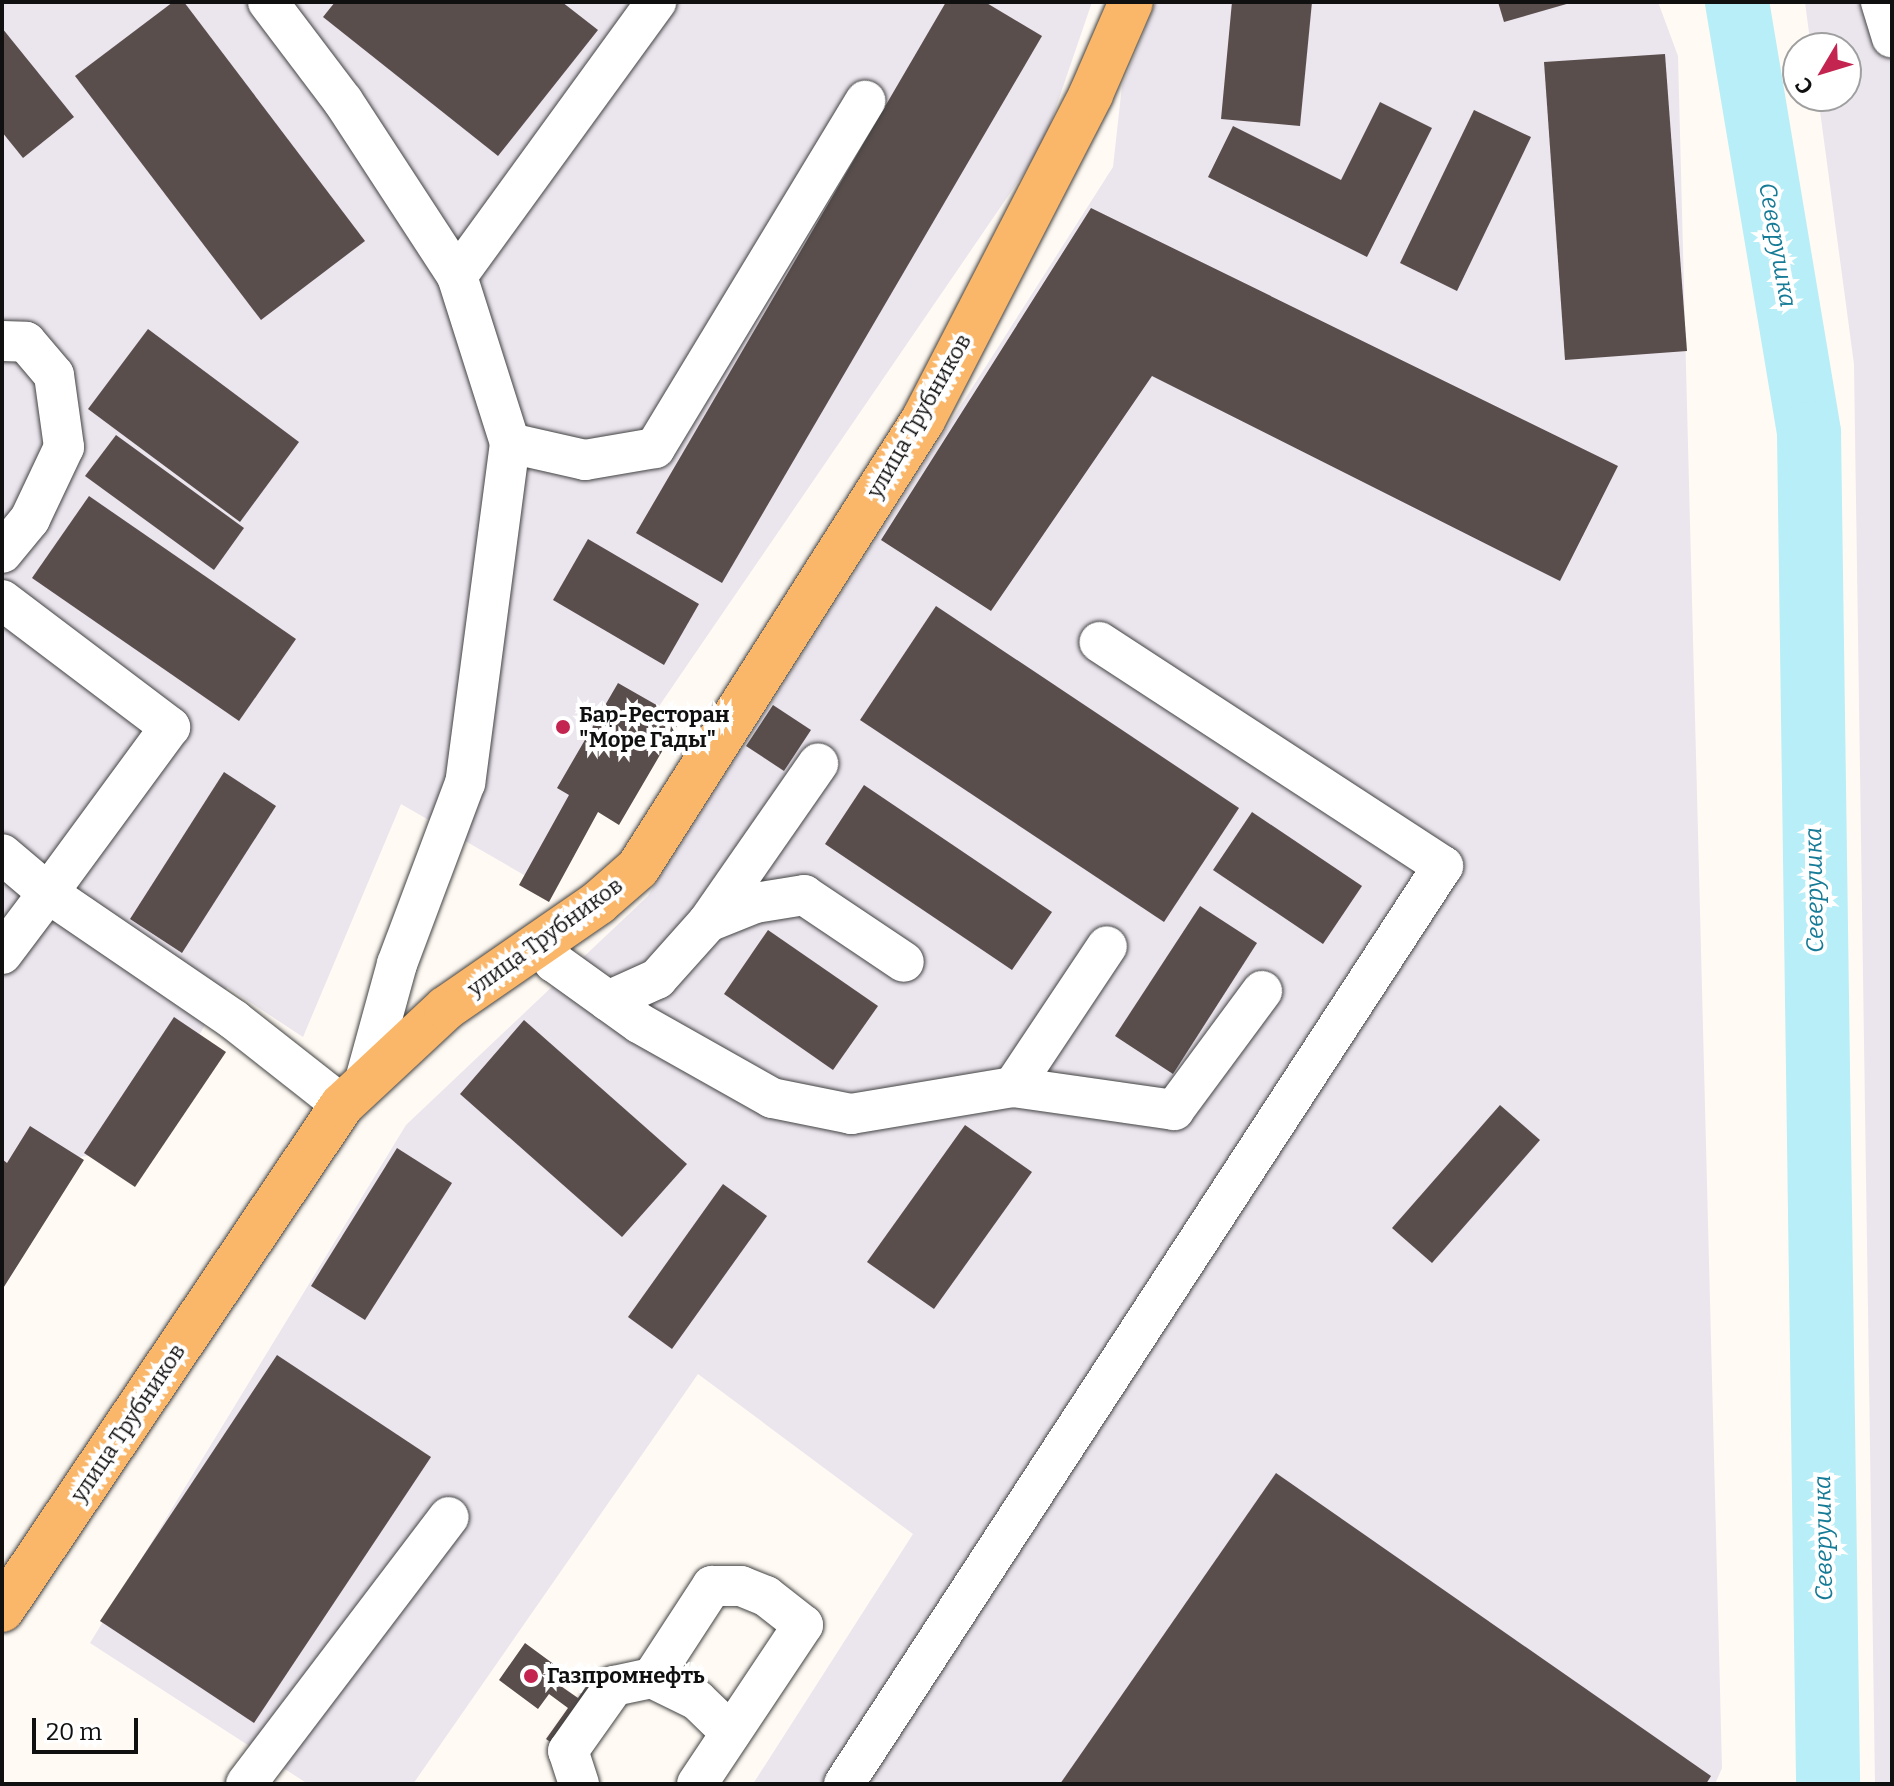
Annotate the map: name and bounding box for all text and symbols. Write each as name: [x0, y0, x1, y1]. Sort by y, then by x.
north arrow: [1782, 32, 1862, 112]
text: С: [1789, 72, 1819, 100]
water label: Северушка: [1752, 180, 1802, 310]
street label: улица Трубников: [861, 329, 977, 503]
place label: Бар-Ресторан "Море Гады": [579, 701, 730, 752]
marker: Бар-Ресторан "Море Гады": [554, 718, 572, 736]
water label: Северушка: [1800, 827, 1830, 953]
street label: улица Трубников: [462, 872, 628, 1002]
street label: улица Трубников: [65, 1339, 191, 1507]
water label: Северушка: [1809, 1475, 1839, 1601]
place label: Газпромнефть: [547, 1663, 705, 1689]
marker: Газпромнефть: [522, 1667, 540, 1685]
scale bar: [36, 1702, 142, 1752]
text: 20 m: [46, 1718, 102, 1746]

